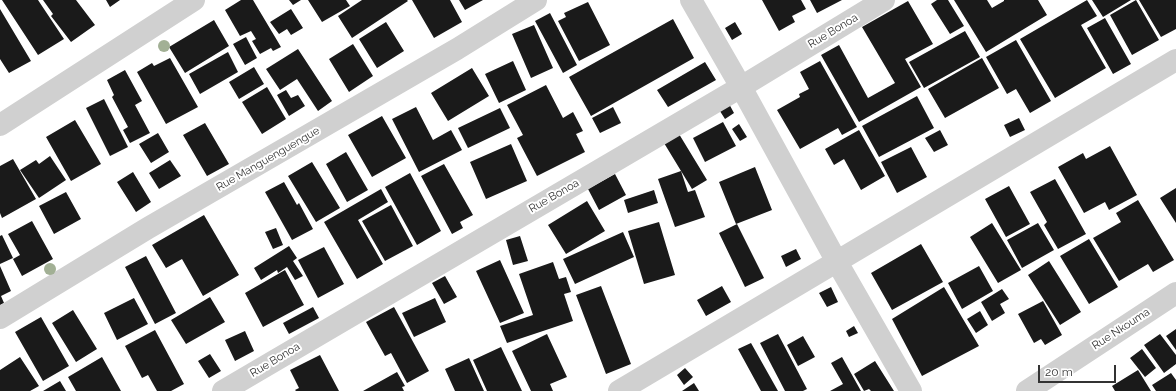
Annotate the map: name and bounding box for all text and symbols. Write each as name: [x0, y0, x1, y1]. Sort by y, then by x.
street label: Rue Bonoa: [806, 11, 860, 51]
street label: Rue Manguenguengue: [214, 124, 322, 194]
street label: Rue Bonoa: [527, 176, 581, 216]
street label: Rue Nkouma: [1090, 305, 1152, 353]
street label: Rue Bonoa: [248, 340, 302, 380]
scale bar: [1040, 357, 1118, 383]
text: 20 m: [1045, 365, 1073, 379]

